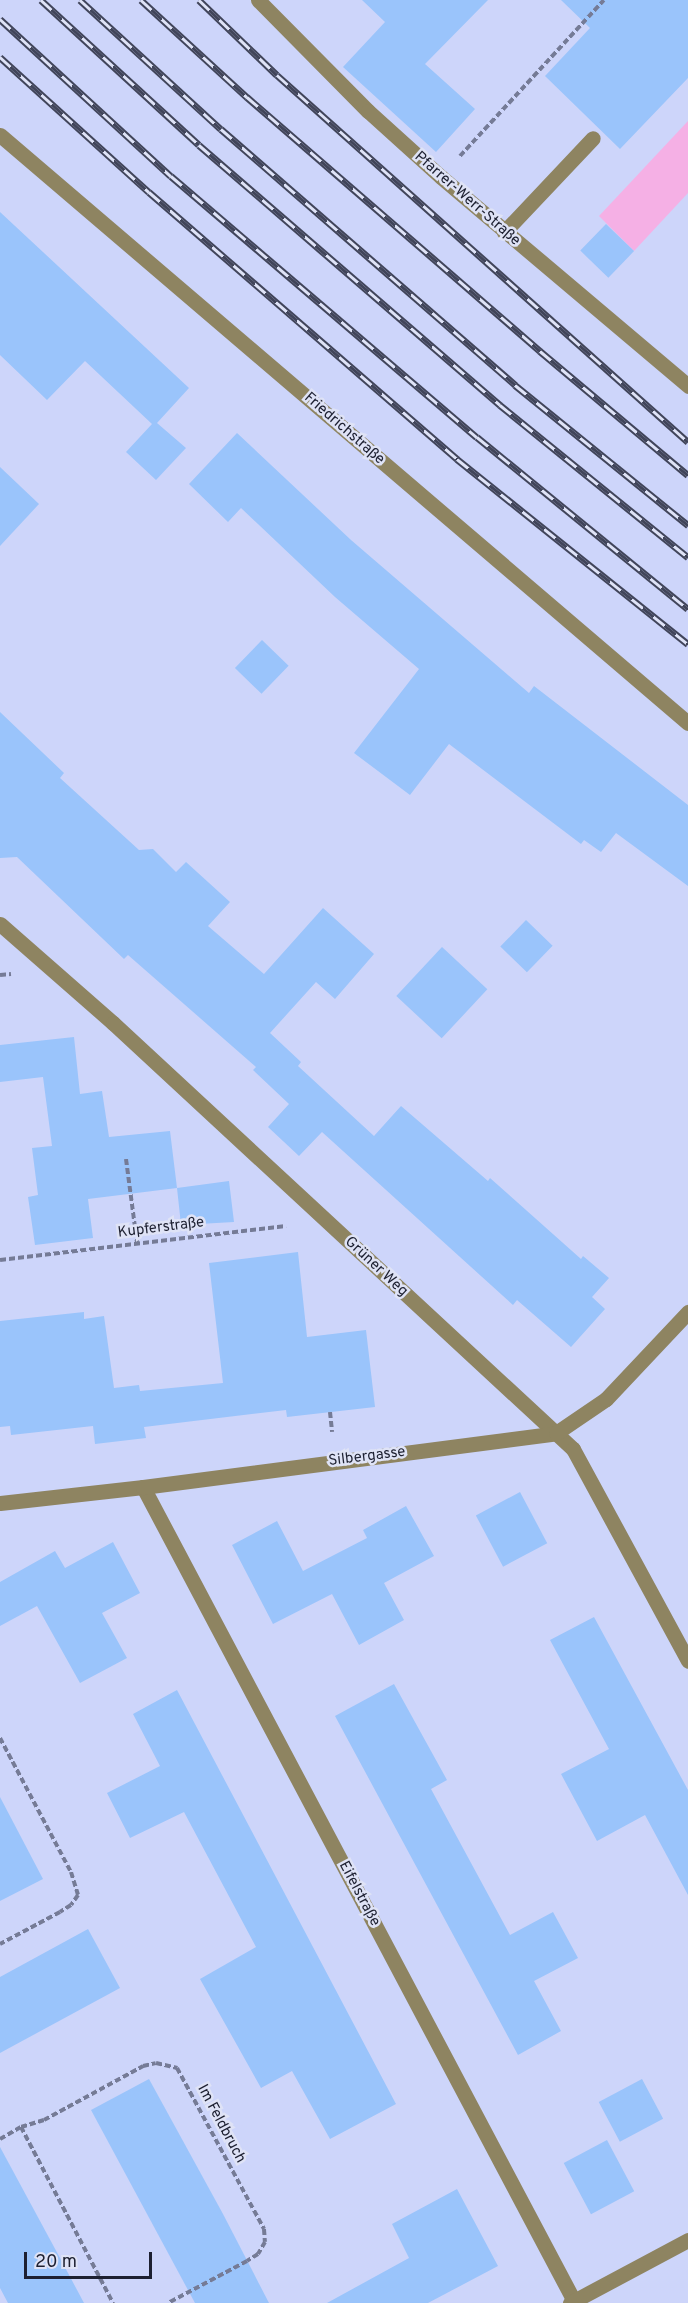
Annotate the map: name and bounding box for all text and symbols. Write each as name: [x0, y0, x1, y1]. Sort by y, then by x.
street label: Pfarrer-Werr-Straße: [410, 148, 524, 250]
street label: Friedrichstraße: [300, 389, 388, 469]
street label: Kupferstraße: [117, 1214, 205, 1242]
street label: Grüner Weg: [341, 1233, 411, 1301]
street label: Silbergasse: [327, 1443, 407, 1471]
street label: Eifelstraße: [334, 1858, 384, 1930]
street label: Im Feldbruch: [193, 2082, 249, 2166]
scale bar: [27, 2240, 154, 2278]
text: 20 m: [35, 2251, 77, 2274]

